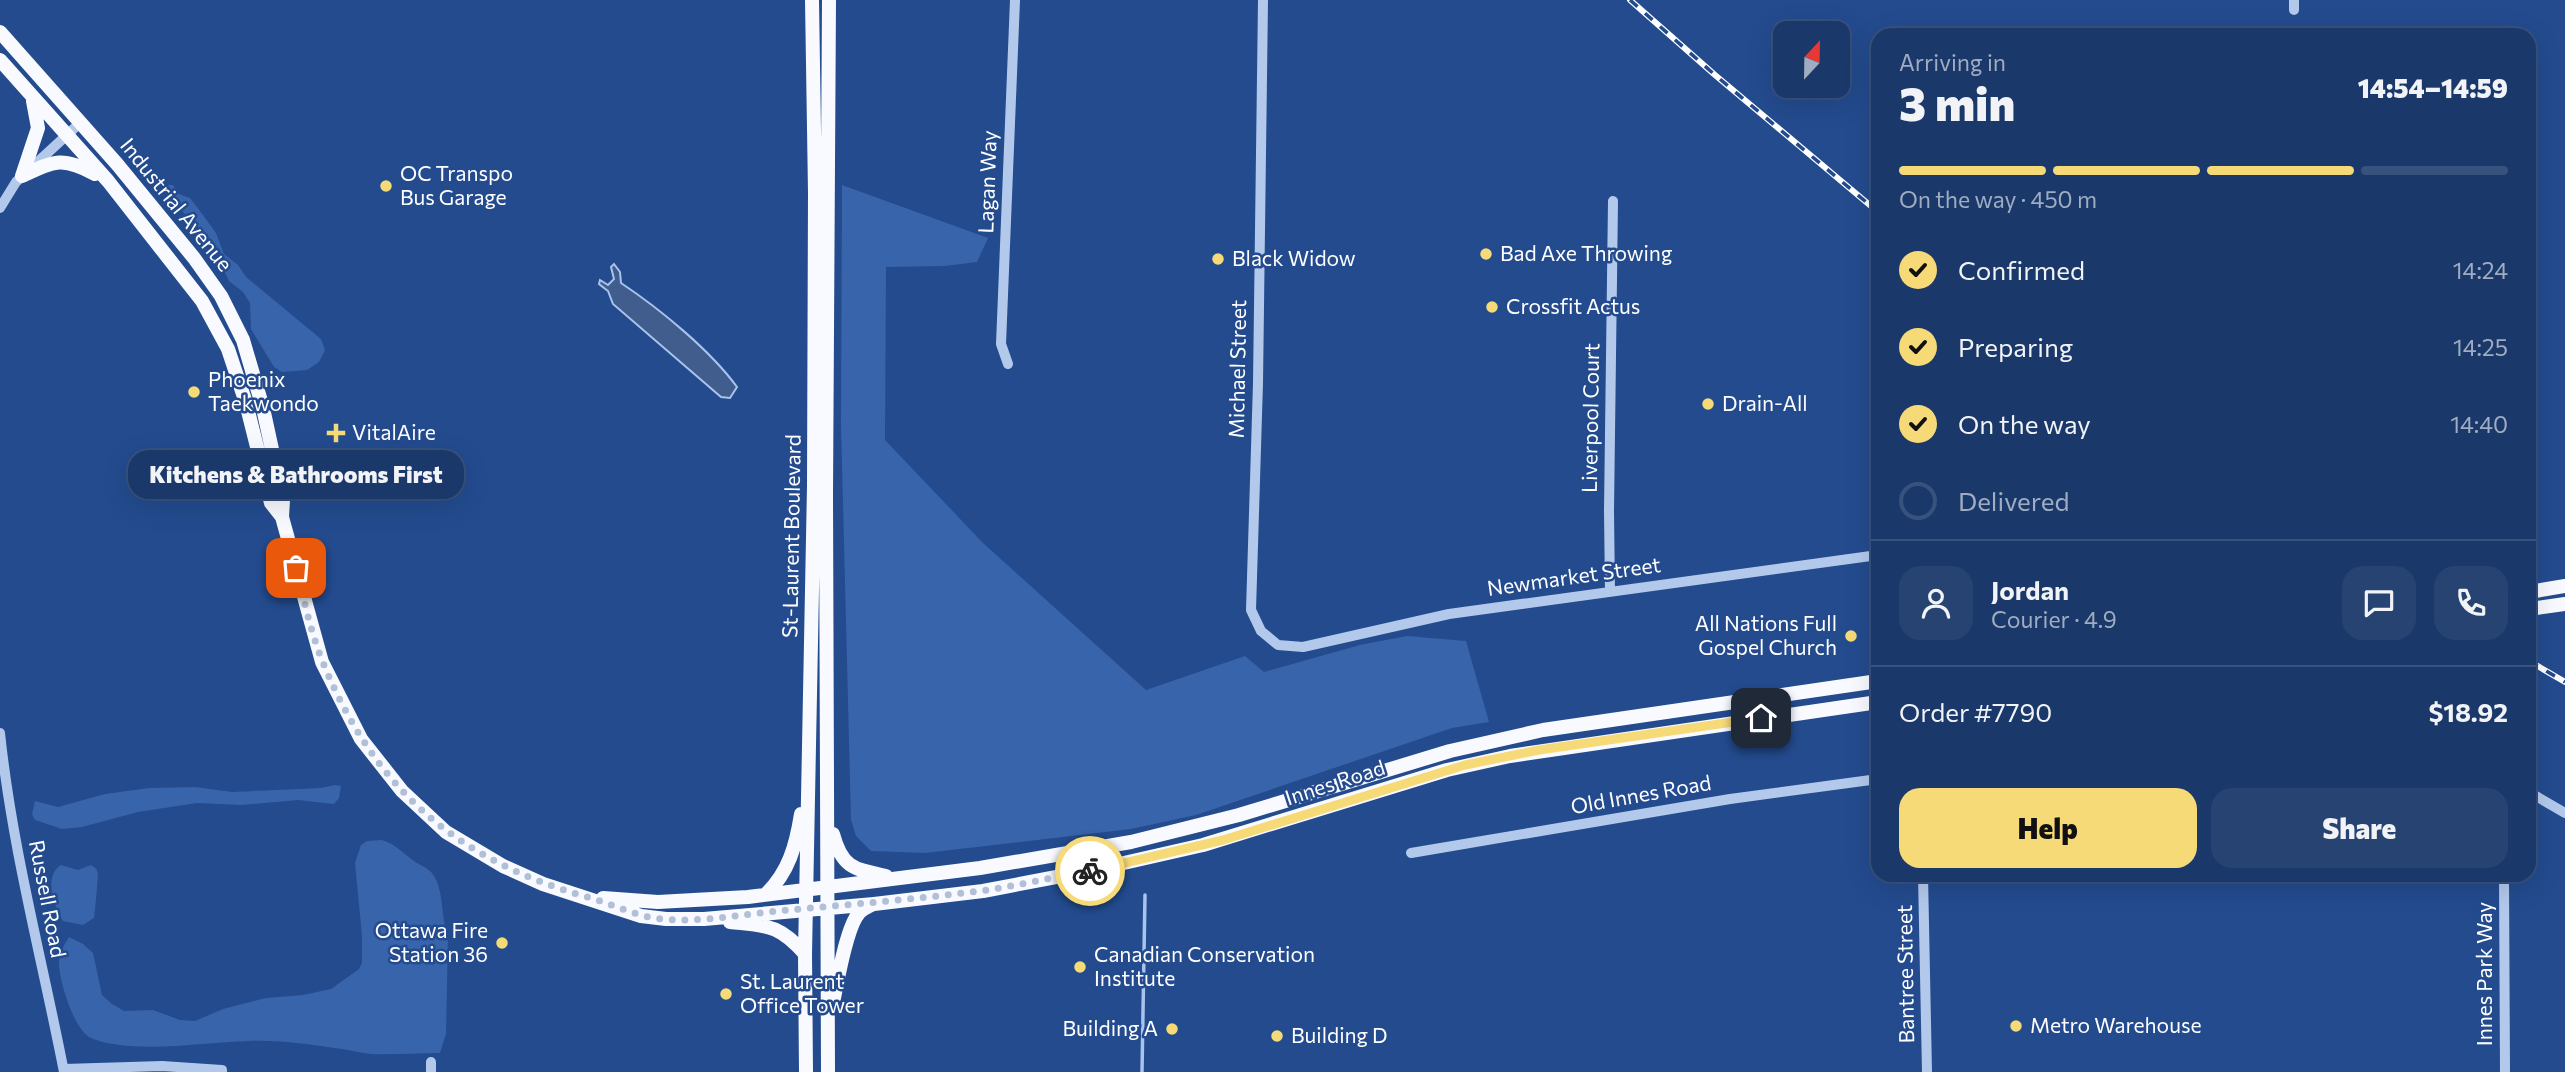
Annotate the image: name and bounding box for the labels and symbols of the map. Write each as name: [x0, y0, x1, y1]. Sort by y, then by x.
north arrow: [1773, 21, 1850, 98]
street label: Lagan Way: [972, 130, 1001, 234]
street label: Industrial Avenue: [116, 132, 238, 276]
place label: OC Transpo Bus Garage: [400, 160, 513, 209]
marker: OC Transpo Bus Garage: [378, 178, 394, 194]
place label: Bad Axe Throwing: [1500, 240, 1672, 265]
place label: Black Widow: [1232, 245, 1356, 270]
marker: Bad Axe Throwing: [1478, 246, 1494, 262]
marker: Black Widow: [1210, 251, 1226, 267]
place label: Crossfit Actus: [1506, 293, 1640, 318]
street label: Michael Street: [1223, 299, 1250, 439]
marker: Crossfit Actus: [1484, 299, 1500, 315]
street label: Liverpool Court: [1576, 343, 1603, 493]
place label: Phoenix Taekwondo: [208, 366, 319, 415]
marker: Phoenix Taekwondo: [186, 384, 202, 400]
place label: Drain-All: [1722, 390, 1808, 415]
marker: Drain-All: [1700, 396, 1716, 412]
place label: VitalAire: [352, 419, 436, 444]
marker: VitalAire: [326, 423, 346, 443]
street label: St-Laurent Boulevard: [776, 434, 805, 638]
callout: Kitchens & Bathrooms First: [128, 449, 464, 498]
pin: [266, 538, 326, 598]
street label: Newmarket Street: [1485, 551, 1662, 600]
place label: All Nations Full Gospel Church: [1695, 610, 1837, 659]
marker: All Nations Full Gospel Church: [1843, 628, 1859, 644]
pin: [1731, 688, 1791, 748]
street label: Innes Road: [1281, 754, 1388, 809]
street label: Old Innes Road: [1569, 769, 1713, 818]
courier: [1055, 836, 1125, 906]
street label: Russell Road: [25, 838, 72, 960]
street label: Innes Park Way: [2471, 902, 2496, 1046]
street label: Bantree Street: [1891, 904, 1918, 1044]
place label: Ottawa Fire Station 36: [375, 917, 488, 966]
marker: Ottawa Fire Station 36: [494, 935, 510, 951]
place label: Canadian Conservation Institute: [1094, 941, 1315, 990]
marker: Canadian Conservation Institute: [1072, 959, 1088, 975]
place label: St. Laurent Office Tower: [740, 968, 864, 1017]
marker: St. Laurent Office Tower: [718, 986, 734, 1002]
place label: Metro Warehouse: [2030, 1012, 2202, 1037]
place label: Building A: [1063, 1015, 1158, 1040]
marker: Metro Warehouse: [2008, 1018, 2024, 1034]
marker: Building A: [1164, 1021, 1180, 1037]
place label: Building D: [1291, 1022, 1387, 1047]
marker: Building D: [1269, 1028, 1285, 1044]

